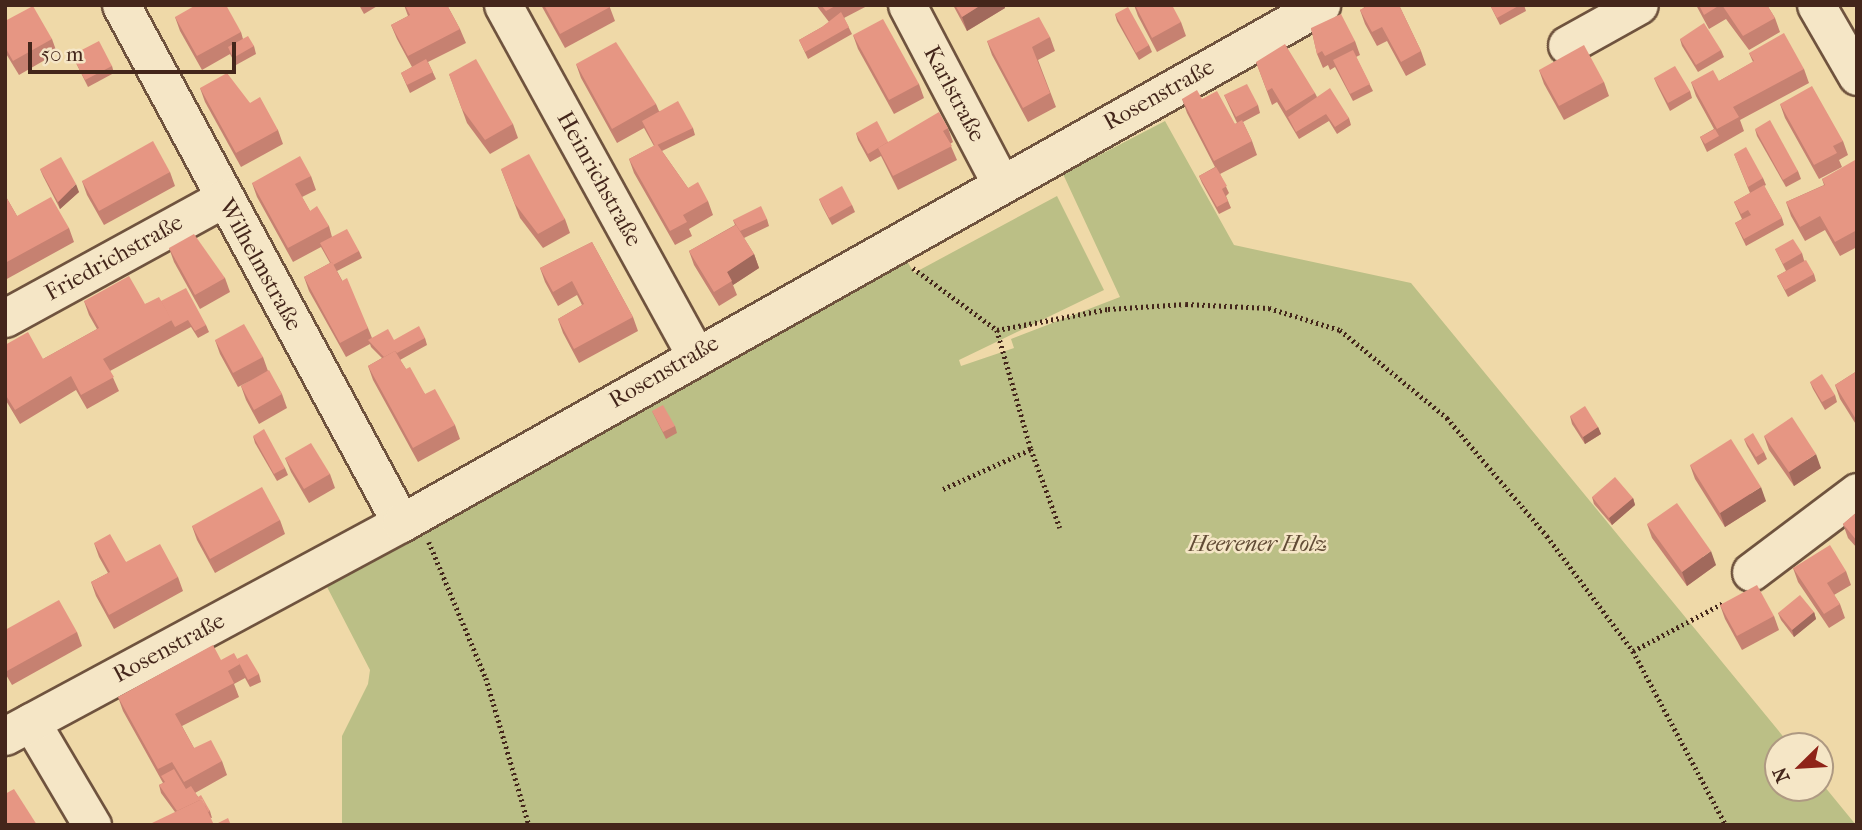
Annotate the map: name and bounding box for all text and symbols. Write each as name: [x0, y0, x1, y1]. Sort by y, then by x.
scale bar: [32, 28, 240, 72]
street label: Karlstraße: [917, 41, 991, 147]
text: 50 m: [41, 42, 84, 66]
street label: Rosenstraße: [1099, 53, 1219, 137]
street label: Heinrichstraße: [551, 107, 647, 251]
street label: Wilhelmstraße: [212, 194, 308, 336]
street label: Friedrichstraße: [40, 209, 188, 307]
street label: Rosenstraße: [604, 329, 724, 415]
park label: Heerener Holz: [1189, 530, 1327, 558]
street label: Rosenstraße: [108, 607, 230, 689]
north arrow: [1764, 732, 1834, 802]
text: N: [1769, 764, 1795, 786]

